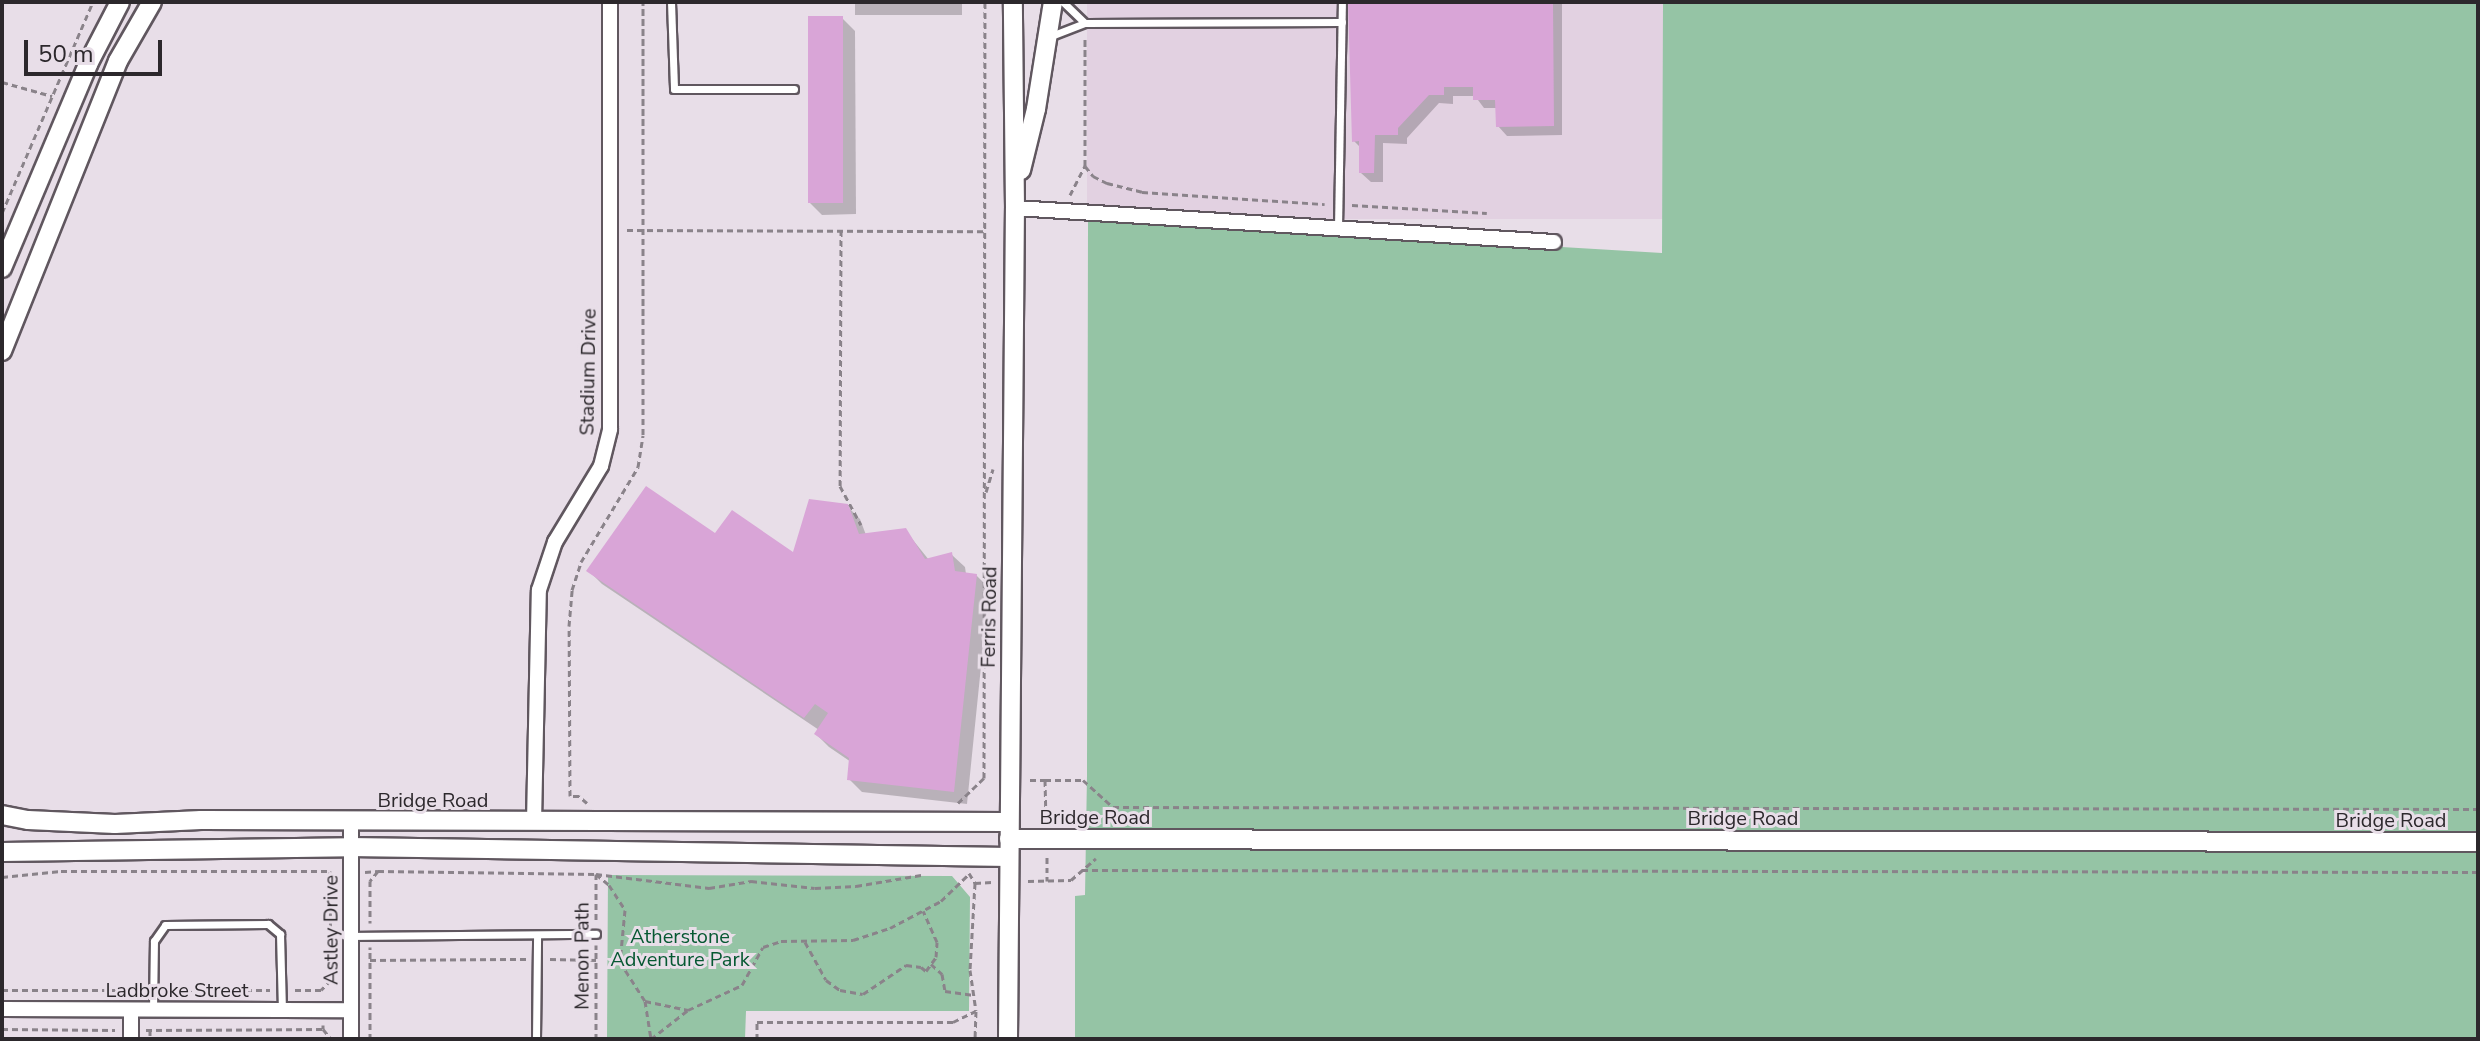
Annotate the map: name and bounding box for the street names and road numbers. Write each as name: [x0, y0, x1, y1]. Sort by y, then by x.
street label: Stadium Drive: [575, 308, 601, 436]
street label: Ferris Road: [976, 566, 1002, 668]
street label: Bridge Road: [377, 788, 489, 812]
street label: Bridge Road: [1039, 805, 1151, 829]
street label: Bridge Road: [1687, 806, 1799, 830]
street label: Bridge Road: [2335, 808, 2447, 832]
street label: Astley Drive: [319, 875, 343, 985]
street label: Menon Path: [570, 902, 594, 1010]
street label: Ladbroke Street: [105, 978, 249, 1002]

